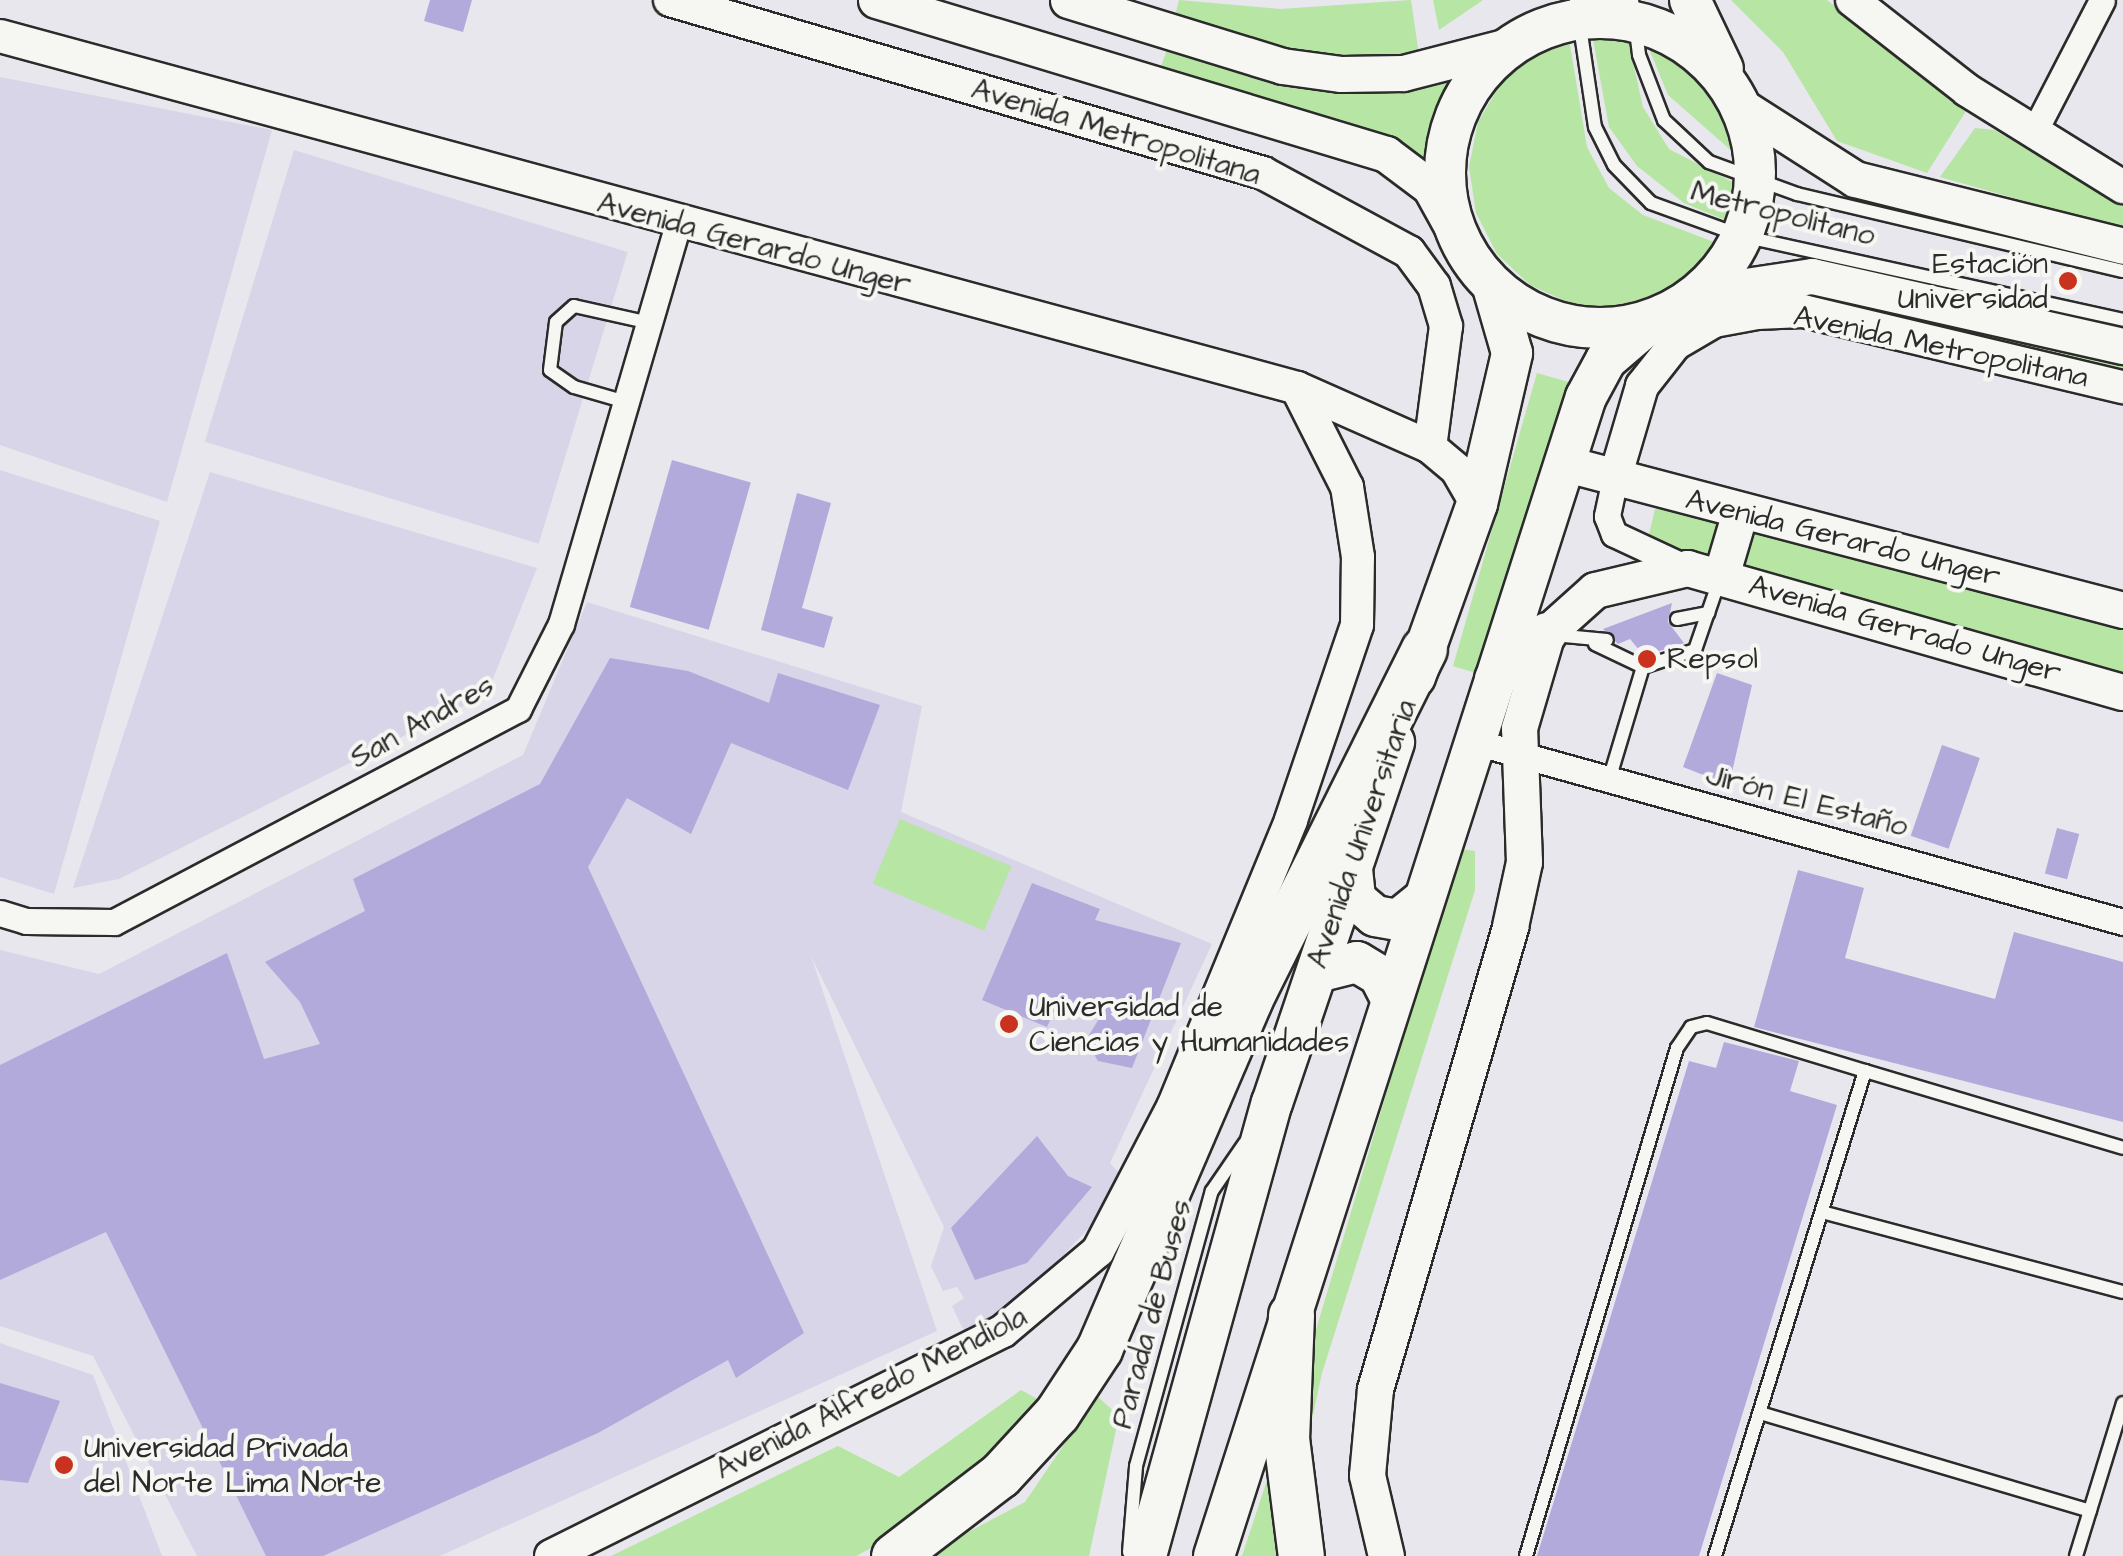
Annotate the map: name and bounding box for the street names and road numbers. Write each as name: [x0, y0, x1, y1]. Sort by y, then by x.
street label: Avenida Metropolitana: [967, 71, 1265, 193]
street label: Metropolitano: [1687, 174, 1879, 254]
street label: Avenida Gerardo Unger: [593, 185, 915, 303]
street label: Avenida Metropolitana: [1790, 298, 2092, 396]
street label: Avenida Gerardo Unger: [1682, 481, 2004, 595]
street label: Avenida Gerrado Unger: [1745, 567, 2065, 691]
street label: San Andres: [344, 668, 500, 776]
street label: Avenida Universitaria: [1299, 695, 1425, 973]
street label: Jirón El Estaño: [1702, 757, 1912, 845]
street label: Parada de Buses: [1104, 1196, 1200, 1432]
street label: Avenida Alfredo Mendiola: [709, 1299, 1033, 1487]

